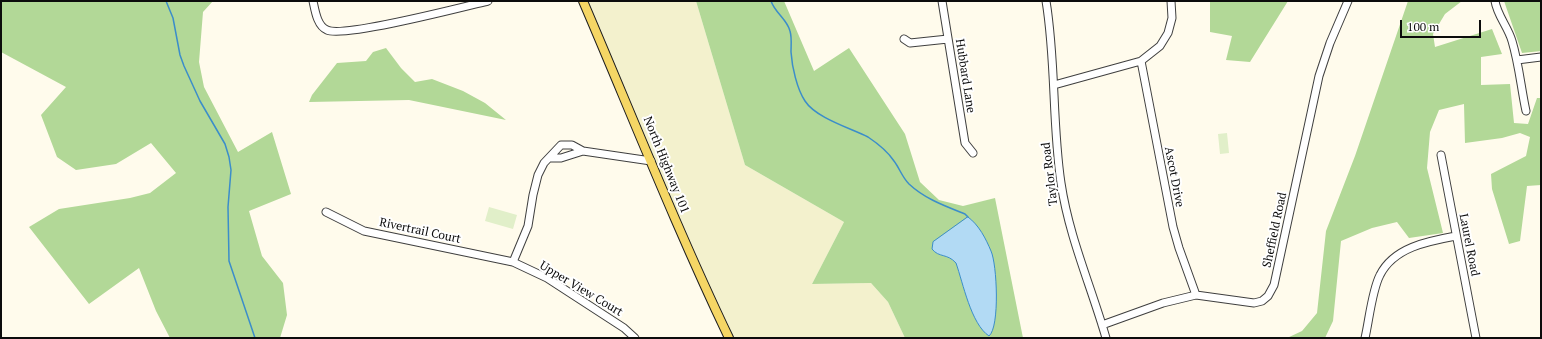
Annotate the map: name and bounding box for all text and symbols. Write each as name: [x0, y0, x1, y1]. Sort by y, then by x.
scale bar: [1402, 12, 1483, 38]
text: 100 m: [1407, 19, 1439, 34]
street label: Hubbard Lane: [952, 38, 978, 114]
street label: North Highway 101: [640, 115, 692, 215]
street label: Taylor Road: [1039, 141, 1061, 207]
street label: Ascot Drive: [1161, 146, 1187, 208]
street label: Sheffield Road: [1260, 191, 1290, 269]
street label: Laurel Road: [1456, 212, 1482, 278]
street label: Rivertrail Court: [378, 215, 462, 247]
street label: Upper View Court: [537, 258, 625, 320]

